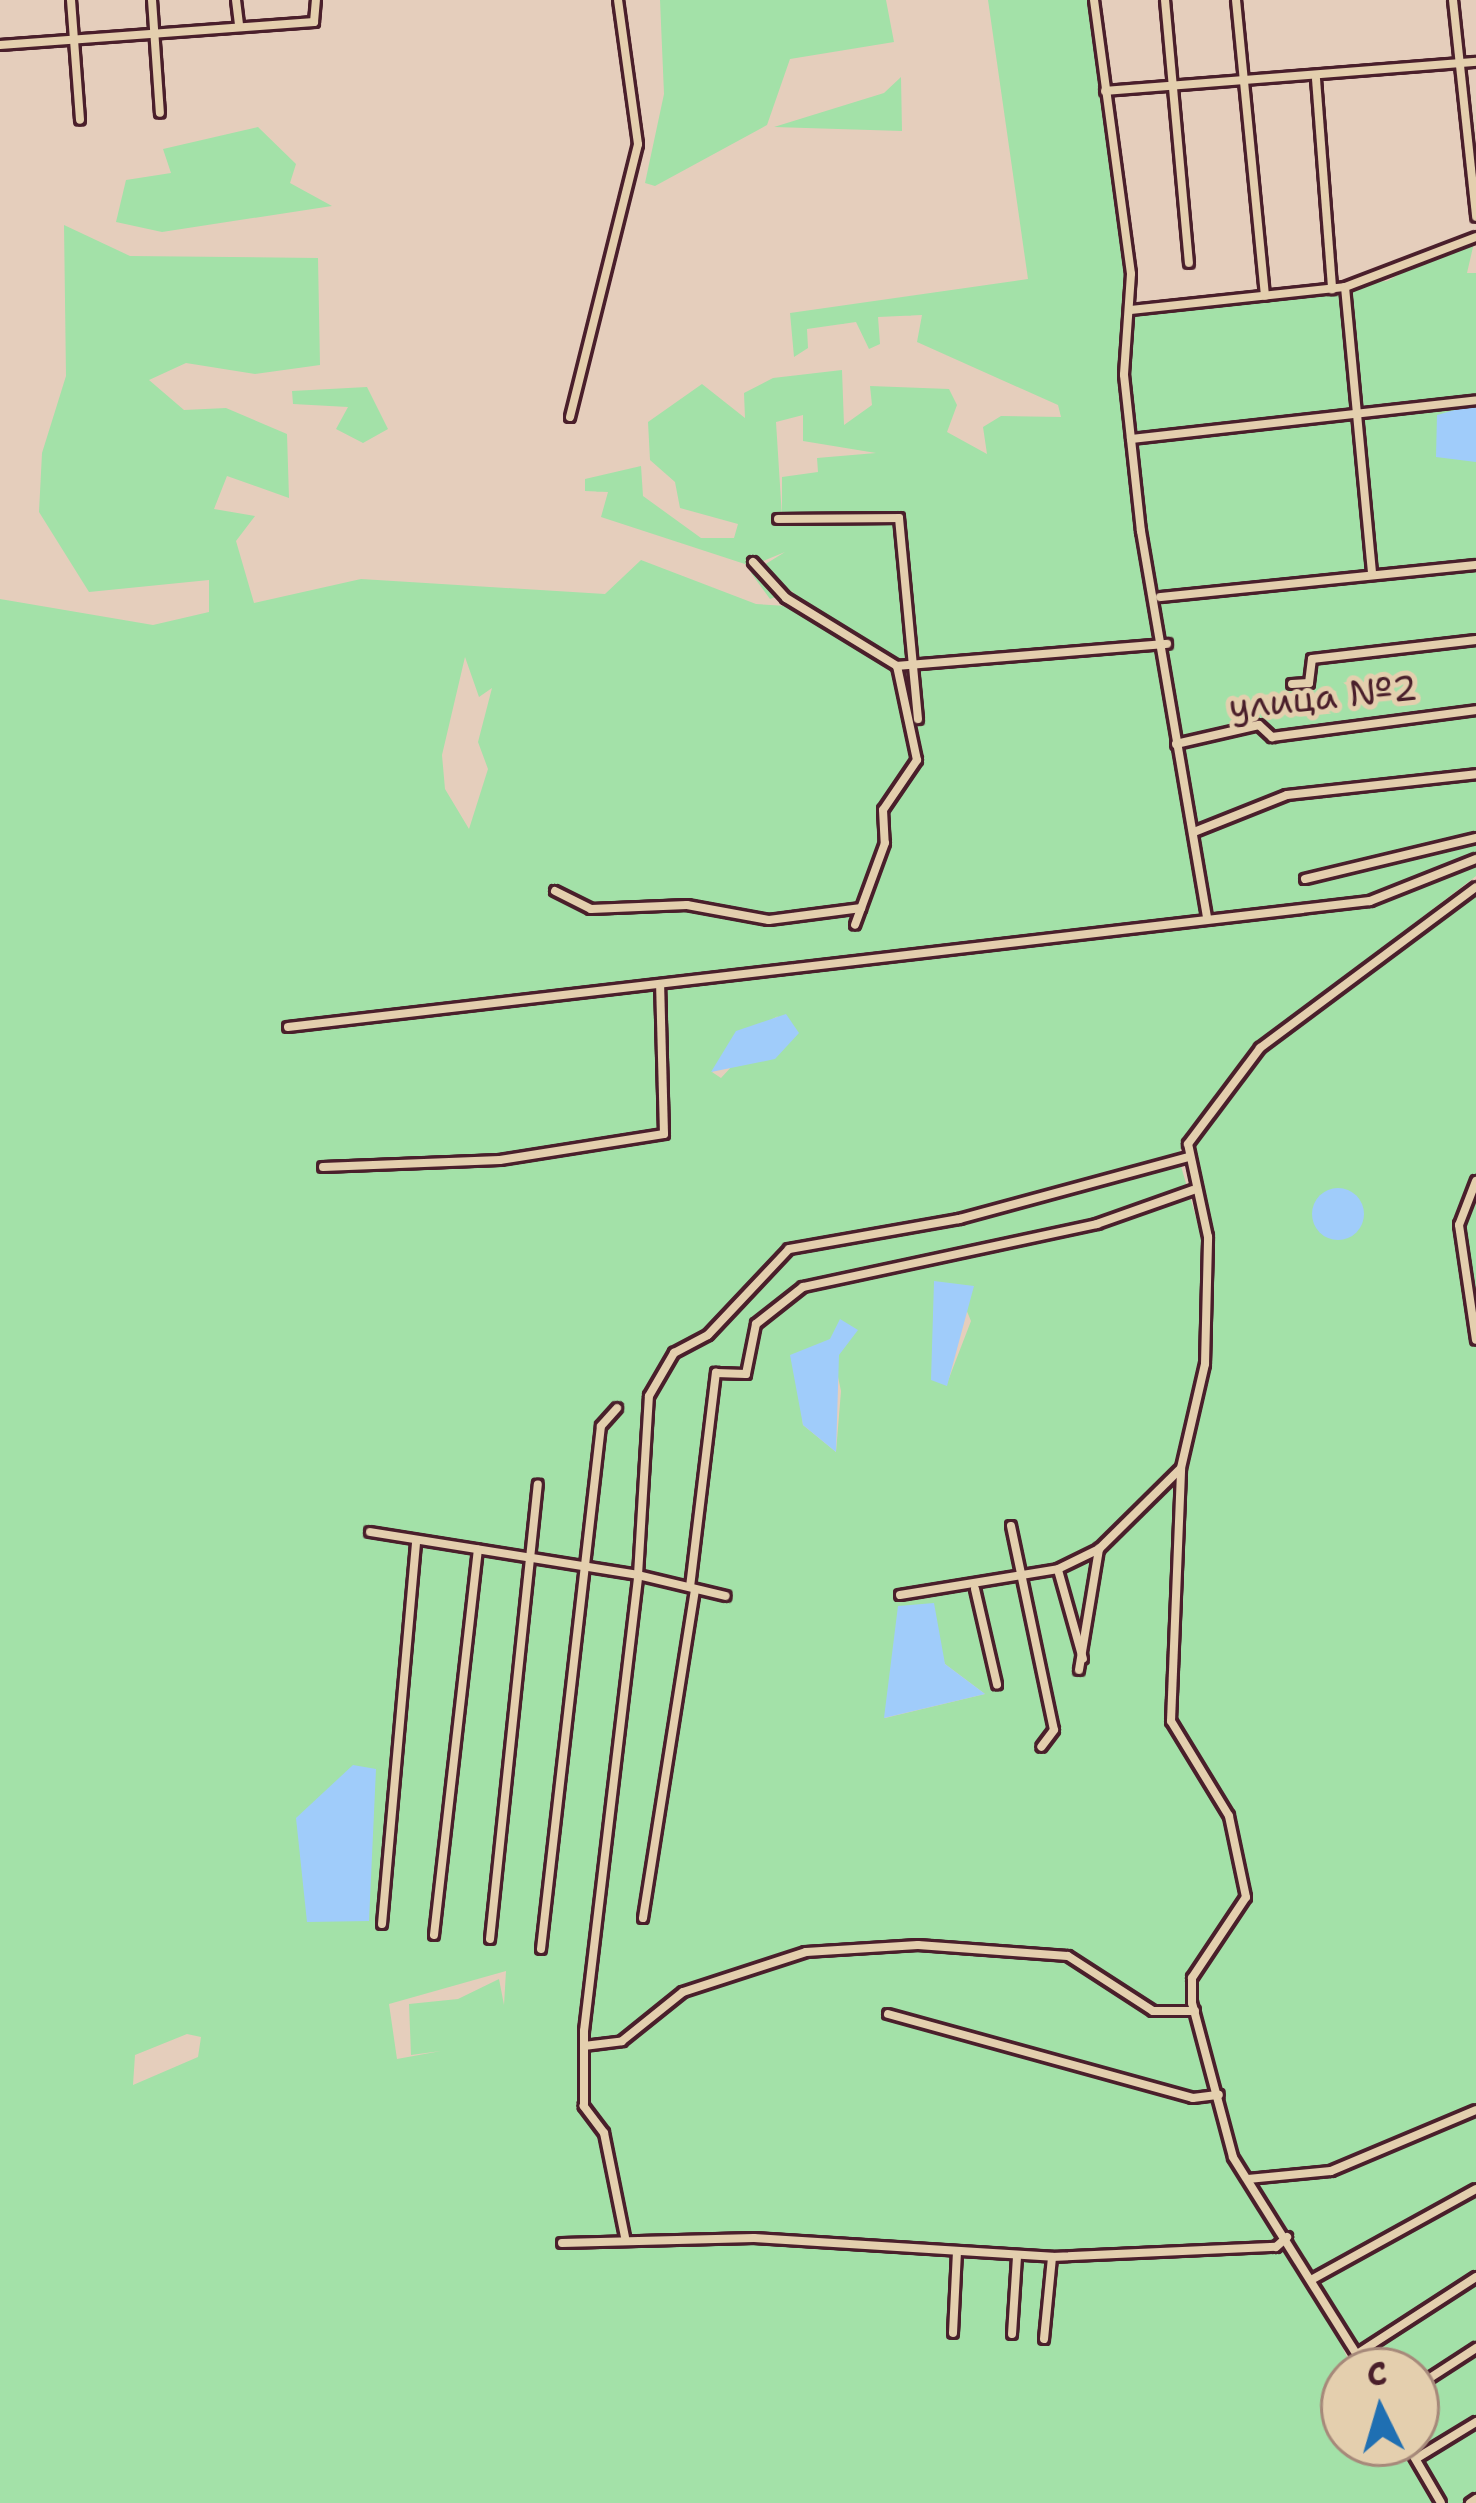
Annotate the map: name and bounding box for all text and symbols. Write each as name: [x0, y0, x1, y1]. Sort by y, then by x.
street label: улица №2: [1226, 666, 1420, 728]
north arrow: [1320, 2347, 1440, 2467]
text: С: [1365, 2350, 1389, 2397]

